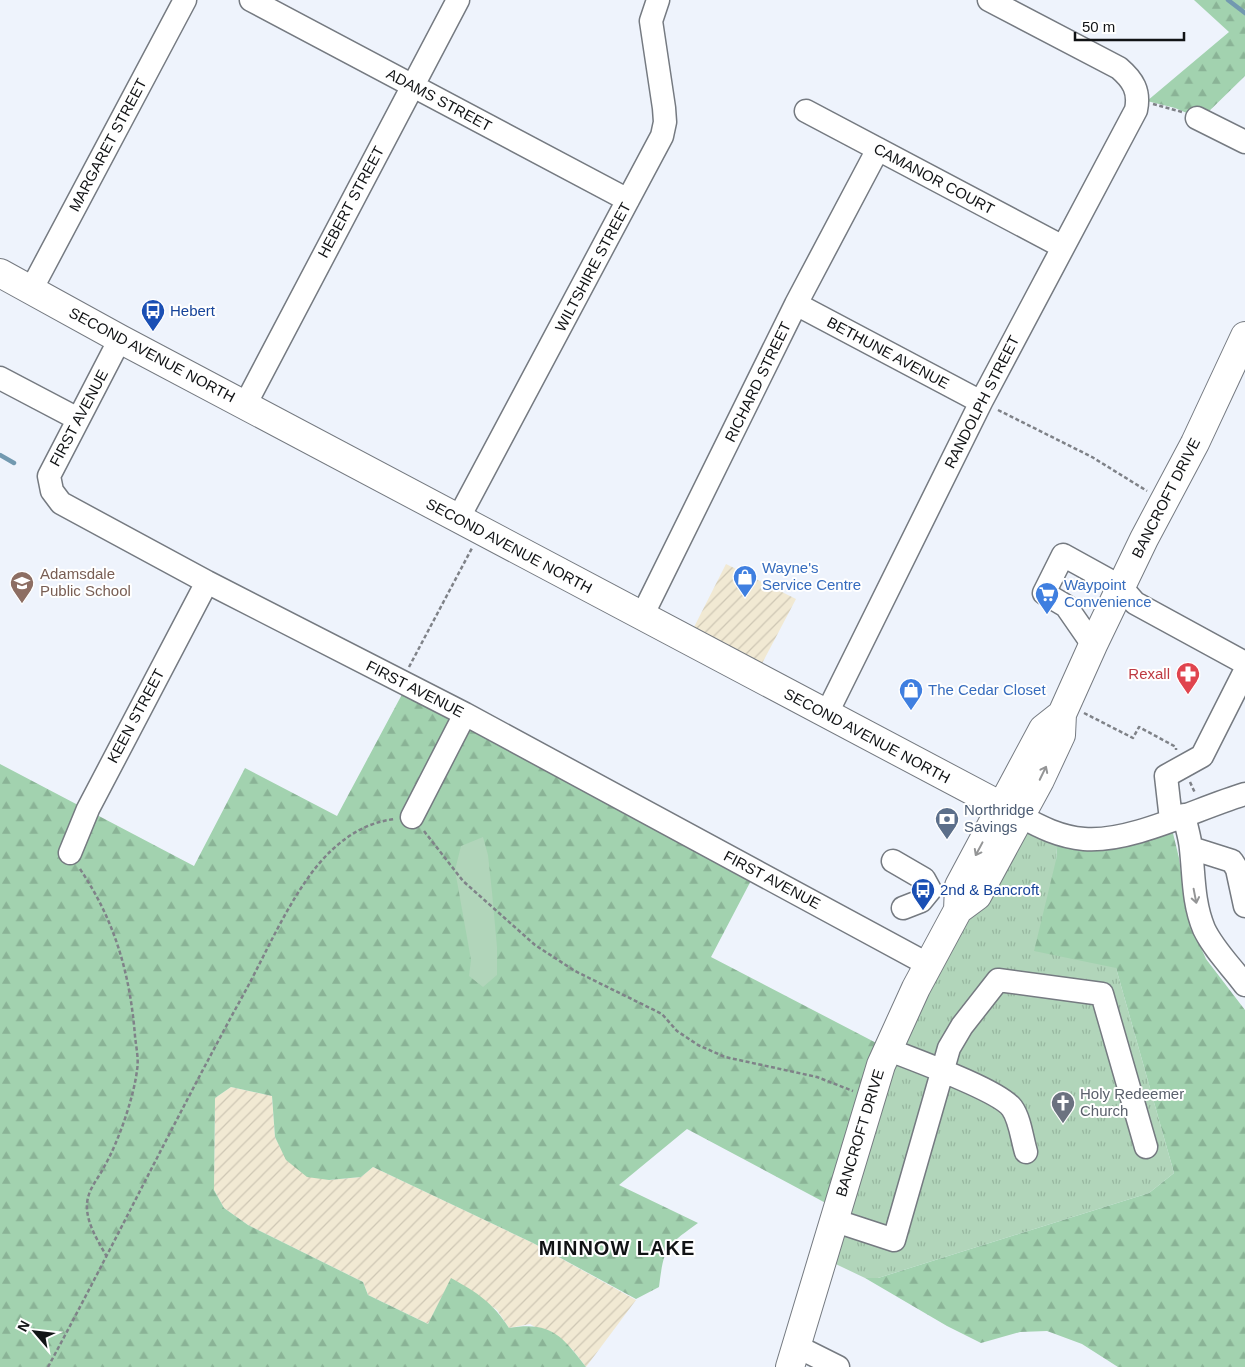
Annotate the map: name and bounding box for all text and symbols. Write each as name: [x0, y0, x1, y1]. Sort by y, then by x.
scale bar: [1075, 10, 1184, 42]
text: 50 m: [1082, 18, 1115, 35]
street label: ADAMS STREET: [384, 65, 495, 134]
street label: MARGARET STREET: [65, 75, 150, 214]
street label: CAMANOR COURT: [871, 140, 997, 217]
street label: HEBERT STREET: [314, 143, 387, 260]
street label: WILTSHIRE STREET: [551, 199, 634, 334]
bus stop icon: Hebert: [140, 298, 166, 332]
place label: Hebert: [170, 302, 216, 319]
street label: SECOND AVENUE NORTH: [66, 304, 238, 406]
street label: BETHUNE AVENUE: [824, 313, 952, 392]
street label: RICHARD STREET: [721, 319, 794, 445]
street label: RANDOLPH STREET: [941, 333, 1022, 471]
street label: FIRST AVENUE: [46, 367, 111, 469]
street label: BANCROFT DRIVE: [1128, 435, 1203, 561]
street label: SECOND AVENUE NORTH: [423, 495, 595, 597]
place label: Wayne's Service Centre: [762, 559, 861, 593]
shop icon: Wayne's Service Centre: [732, 564, 758, 598]
place label: Adamsdale Public School: [40, 565, 131, 599]
school or university icon: Adamsdale Public School: [9, 570, 35, 604]
place label: Waypoint Convenience: [1064, 576, 1152, 610]
supermarket icon: Waypoint Convenience: [1034, 581, 1060, 615]
street label: FIRST AVENUE: [364, 657, 467, 720]
pharmacy icon: Rexall: [1175, 661, 1201, 695]
place label: Rexall: [1128, 665, 1170, 682]
street label: KEEN STREET: [104, 666, 168, 766]
shop icon: The Cedar Closet: [898, 677, 924, 711]
place label: The Cedar Closet: [928, 681, 1046, 698]
street label: SECOND AVENUE NORTH: [781, 685, 953, 787]
one-way arrow: [1039, 766, 1048, 781]
place label: Northridge Savings: [964, 801, 1034, 835]
bank icon: Northridge Savings: [934, 806, 960, 840]
one-way arrow: [974, 841, 983, 856]
street label: FIRST AVENUE: [721, 847, 823, 912]
bus stop icon: 2nd & Bancroft: [910, 877, 936, 911]
place label: 2nd & Bancroft: [940, 881, 1040, 898]
one-way arrow: [1191, 888, 1201, 904]
street label: BANCROFT DRIVE: [832, 1067, 887, 1199]
place label: Holy Redeemer Church: [1080, 1085, 1184, 1119]
church icon: Holy Redeemer Church: [1050, 1090, 1076, 1124]
district label: MINNOW LAKE: [539, 1237, 695, 1259]
north arrow: [10, 1307, 60, 1357]
text: N: [14, 1318, 33, 1334]

